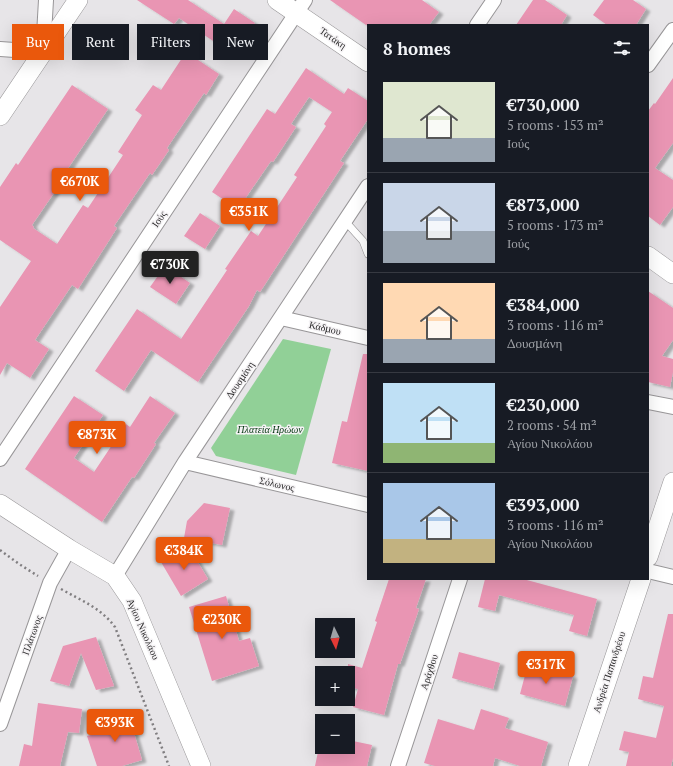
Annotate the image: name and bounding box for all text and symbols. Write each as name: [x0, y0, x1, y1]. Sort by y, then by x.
chip: Buy: [12, 24, 64, 60]
chip: Rent: [72, 24, 129, 60]
chip: Filters: [137, 24, 205, 60]
chip: New: [213, 24, 268, 60]
street label: Τατάκη: [317, 24, 349, 52]
text: 8 homes: [383, 37, 451, 60]
icon: filters: [611, 37, 633, 59]
text: €730,000: [507, 93, 579, 116]
icon: home: [415, 98, 463, 146]
text: 5 rooms · 153 m²: [507, 116, 604, 134]
text: Ιούς: [507, 134, 529, 152]
pin: €670K: [52, 168, 108, 202]
text: €670K: [61, 172, 99, 190]
text: €873,000: [507, 193, 579, 216]
pin: €351K: [221, 198, 277, 232]
icon: home: [415, 199, 463, 247]
text: €351K: [230, 202, 268, 220]
street label: Ιούς: [149, 208, 169, 230]
text: 5 rooms · 173 m²: [507, 216, 604, 234]
text: Ιούς: [507, 234, 529, 252]
pin: €730K: [142, 251, 198, 285]
text: €730K: [151, 255, 189, 273]
text: €384,000: [507, 293, 579, 316]
icon: home: [415, 299, 463, 347]
text: 3 rooms · 116 m²: [507, 316, 604, 334]
street label: Κάδμου: [308, 318, 342, 338]
text: Δουσμάνη: [507, 334, 562, 352]
street label: Δουσμάνη: [223, 359, 257, 401]
text: €230,000: [507, 393, 579, 416]
icon: home: [415, 399, 463, 447]
text: 2 rooms · 54 m²: [507, 416, 597, 434]
pin: €873K: [69, 421, 125, 455]
park label: Πλατεία Ηρώων: [236, 423, 303, 436]
text: €873K: [78, 425, 116, 443]
text: Αγίου Νικολάου: [507, 434, 593, 452]
street label: Σόλωνος: [258, 474, 296, 494]
text: €393,000: [507, 493, 579, 516]
icon: home: [415, 499, 463, 547]
text: 3 rooms · 116 m²: [507, 516, 604, 534]
text: Αγίου Νικολάου: [507, 534, 593, 552]
pin: €384K: [156, 537, 212, 571]
text: €384K: [165, 541, 203, 559]
street label: Αγίου Νικολάου: [124, 596, 162, 662]
pin: €230K: [194, 606, 250, 640]
text: €230K: [203, 610, 241, 628]
street label: Πλάτωνος: [19, 613, 45, 657]
north arrow: [315, 618, 355, 658]
map controls: [315, 618, 355, 754]
street label: Ανδρέα Παπανδρέου: [590, 630, 628, 714]
pin: €317K: [518, 651, 574, 685]
street label: Αράχθου: [417, 653, 441, 691]
text: €317K: [527, 655, 565, 673]
button: +: [315, 666, 355, 706]
pin: €393K: [87, 709, 143, 743]
text: €393K: [96, 713, 134, 731]
button: −: [315, 714, 355, 754]

